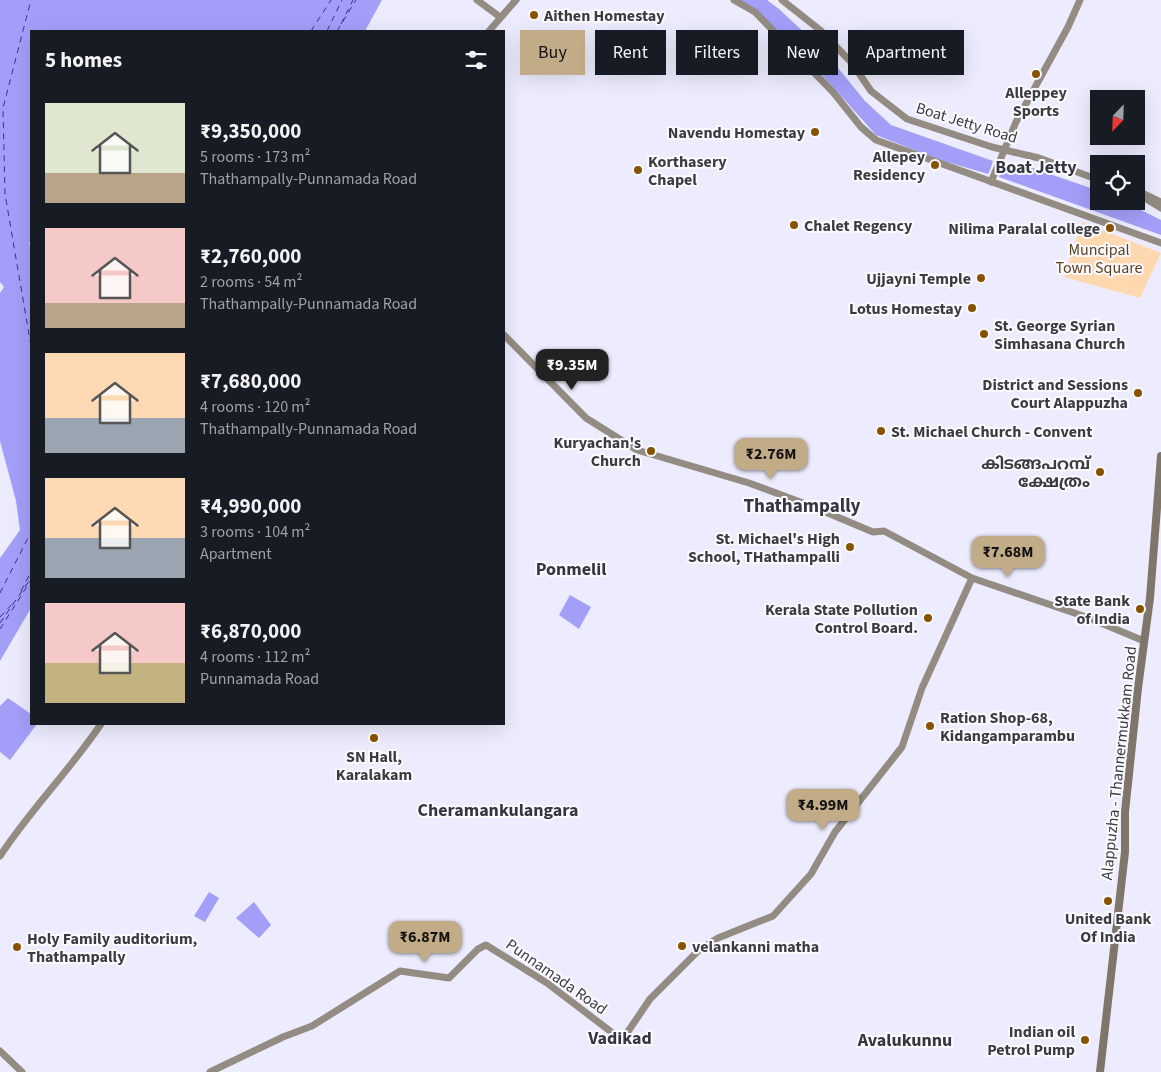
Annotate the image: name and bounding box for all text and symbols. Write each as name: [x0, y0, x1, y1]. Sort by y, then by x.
place label: Aithen Homestay: [543, 5, 665, 27]
marker: Aithen Homestay: [528, 9, 540, 21]
chip: Buy: [520, 30, 585, 75]
chip: Rent: [595, 30, 666, 75]
chip: Filters: [676, 30, 758, 75]
chip: New: [768, 30, 838, 75]
chip: Apartment: [848, 30, 964, 75]
text: 5 homes: [45, 45, 122, 75]
icon: filters: [462, 46, 490, 74]
marker: Alleppey Sports: [1030, 68, 1042, 80]
place label: Alleppey Sports: [1004, 82, 1067, 122]
north arrow: [1090, 90, 1145, 145]
map controls: [1090, 90, 1145, 210]
street label: Boat Jetty Road: [913, 97, 1020, 149]
text: ₹9,350,000: [200, 116, 301, 146]
place label: Navendu Homestay: [668, 122, 806, 144]
icon: home: [85, 123, 145, 183]
marker: Navendu Homestay: [809, 126, 821, 138]
text: 5 rooms · 173 m²: [200, 146, 310, 168]
place label: Allepey Residency: [853, 146, 926, 186]
place label: Korthasery Chapel: [648, 151, 727, 191]
district label: Boat Jetty: [995, 155, 1077, 180]
button: locate: [1090, 155, 1145, 210]
marker: Allepey Residency: [929, 159, 941, 171]
marker: Korthasery Chapel: [632, 164, 644, 176]
text: Thathampally-Punnamada Road: [200, 168, 417, 190]
place label: Chalet Regency: [804, 215, 913, 237]
place label: Nilima Paralal college: [948, 218, 1100, 240]
marker: Chalet Regency: [788, 219, 800, 231]
marker: Nilima Paralal college: [1104, 222, 1116, 234]
park label: Muncipal Town Square: [1055, 239, 1143, 279]
text: ₹2,760,000: [200, 241, 301, 271]
icon: home: [85, 248, 145, 308]
place label: Ujjayni Temple: [866, 268, 971, 290]
text: 2 rooms · 54 m²: [200, 271, 302, 293]
marker: Ujjayni Temple: [975, 272, 987, 284]
text: Thathampally-Punnamada Road: [200, 293, 417, 315]
place label: Lotus Homestay: [849, 298, 963, 320]
marker: Lotus Homestay: [966, 302, 978, 314]
place label: St. George Syrian Simhasana Church: [994, 315, 1125, 355]
marker: St. George Syrian Simhasana Church: [978, 328, 990, 340]
pin: ₹9.35M: [531, 348, 613, 391]
text: ₹9.35M: [547, 354, 597, 376]
text: ₹7,680,000: [200, 366, 301, 396]
icon: home: [85, 373, 145, 433]
place label: District and Sessions Court Alappuzha: [982, 374, 1128, 414]
marker: District and Sessions Court Alappuzha: [1132, 387, 1144, 399]
text: 4 rooms · 120 m²: [200, 396, 310, 418]
text: Thathampally-Punnamada Road: [200, 418, 417, 440]
place label: St. Michael Church - Convent: [891, 421, 1092, 443]
marker: St. Michael Church - Convent: [875, 425, 887, 437]
place label: Kuryachan's Church: [554, 432, 641, 472]
pin: ₹2.76M: [730, 438, 812, 480]
text: ₹2.76M: [746, 443, 796, 465]
marker: Kuryachan's Church: [645, 445, 657, 457]
place label: കിടങ്ങപറമ്പ് ക്ഷേത്രം: [981, 453, 1092, 493]
marker: കിടങ്ങപറമ്പ് ക്ഷേത്രം: [1094, 466, 1106, 478]
text: ₹4,990,000: [200, 491, 301, 521]
district label: Thathampally: [744, 493, 861, 520]
icon: home: [85, 498, 145, 558]
text: 3 rooms · 104 m²: [200, 521, 310, 543]
place label: St. Michael's High School, THathampalli: [688, 528, 840, 568]
pin: ₹7.68M: [967, 536, 1049, 578]
marker: St. Michael's High School, THathampalli: [844, 541, 856, 553]
text: ₹7.68M: [983, 541, 1033, 563]
text: Apartment: [200, 543, 272, 565]
district label: Ponmelil: [536, 557, 606, 582]
place label: State Bank of India: [1054, 590, 1130, 630]
place label: Kerala State Pollution Control Board.: [765, 599, 918, 639]
marker: State Bank of India: [1134, 603, 1146, 615]
marker: Kerala State Pollution Control Board.: [922, 612, 934, 624]
text: ₹6,870,000: [200, 616, 301, 646]
icon: home: [85, 623, 145, 683]
street label: Alappuzha - Thannermukkam Road: [1096, 645, 1142, 881]
text: 4 rooms · 112 m²: [200, 646, 310, 668]
text: Punnamada Road: [200, 668, 319, 690]
place label: Ration Shop-68, Kidangamparambu: [940, 707, 1075, 747]
marker: Ration Shop-68, Kidangamparambu: [924, 720, 936, 732]
marker: SN Hall, Karalakam: [368, 732, 380, 744]
place label: SN Hall, Karalakam: [336, 746, 412, 786]
pin: ₹4.99M: [782, 788, 864, 831]
text: ₹4.99M: [798, 794, 848, 816]
district label: Cheramankulangara: [417, 798, 579, 823]
marker: United Bank Of India: [1102, 895, 1114, 907]
place label: United Bank Of India: [1065, 908, 1152, 948]
pin: ₹6.87M: [384, 920, 466, 963]
text: ₹6.87M: [400, 926, 450, 948]
place label: Holy Family auditorium, Thathampally: [27, 928, 198, 968]
street label: Punnamada Road: [501, 934, 612, 1020]
place label: velankanni matha: [692, 936, 819, 958]
marker: velankanni matha: [676, 940, 688, 952]
marker: Holy Family auditorium, Thathampally: [11, 941, 23, 953]
place label: Indian oil Petrol Pump: [987, 1021, 1075, 1061]
district label: Vadikad: [587, 1026, 652, 1051]
district label: Avalukunnu: [857, 1028, 952, 1053]
marker: Indian oil Petrol Pump: [1079, 1034, 1091, 1046]

